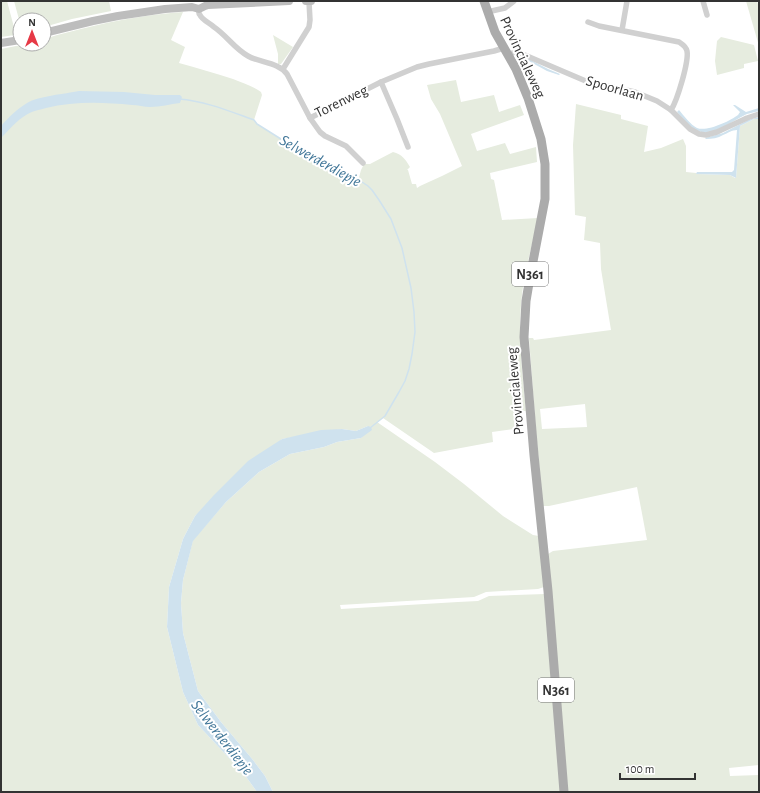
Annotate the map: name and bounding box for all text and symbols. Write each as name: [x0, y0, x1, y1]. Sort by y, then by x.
north arrow: [12, 12, 52, 52]
street label: Provincialeweg: [497, 14, 548, 101]
text: N: [28, 17, 36, 28]
street label: Spoorlaan: [584, 73, 645, 104]
street label: Torenweg: [312, 82, 371, 121]
water label: Selwerderdiepje: [277, 132, 364, 191]
road number: N361: [512, 262, 548, 286]
street label: Provincialeweg: [504, 346, 527, 436]
road number: N361: [538, 678, 574, 702]
water label: Selwerderdiepje: [187, 697, 256, 779]
scale bar: [620, 755, 695, 781]
text: 100 m: [626, 763, 654, 775]

